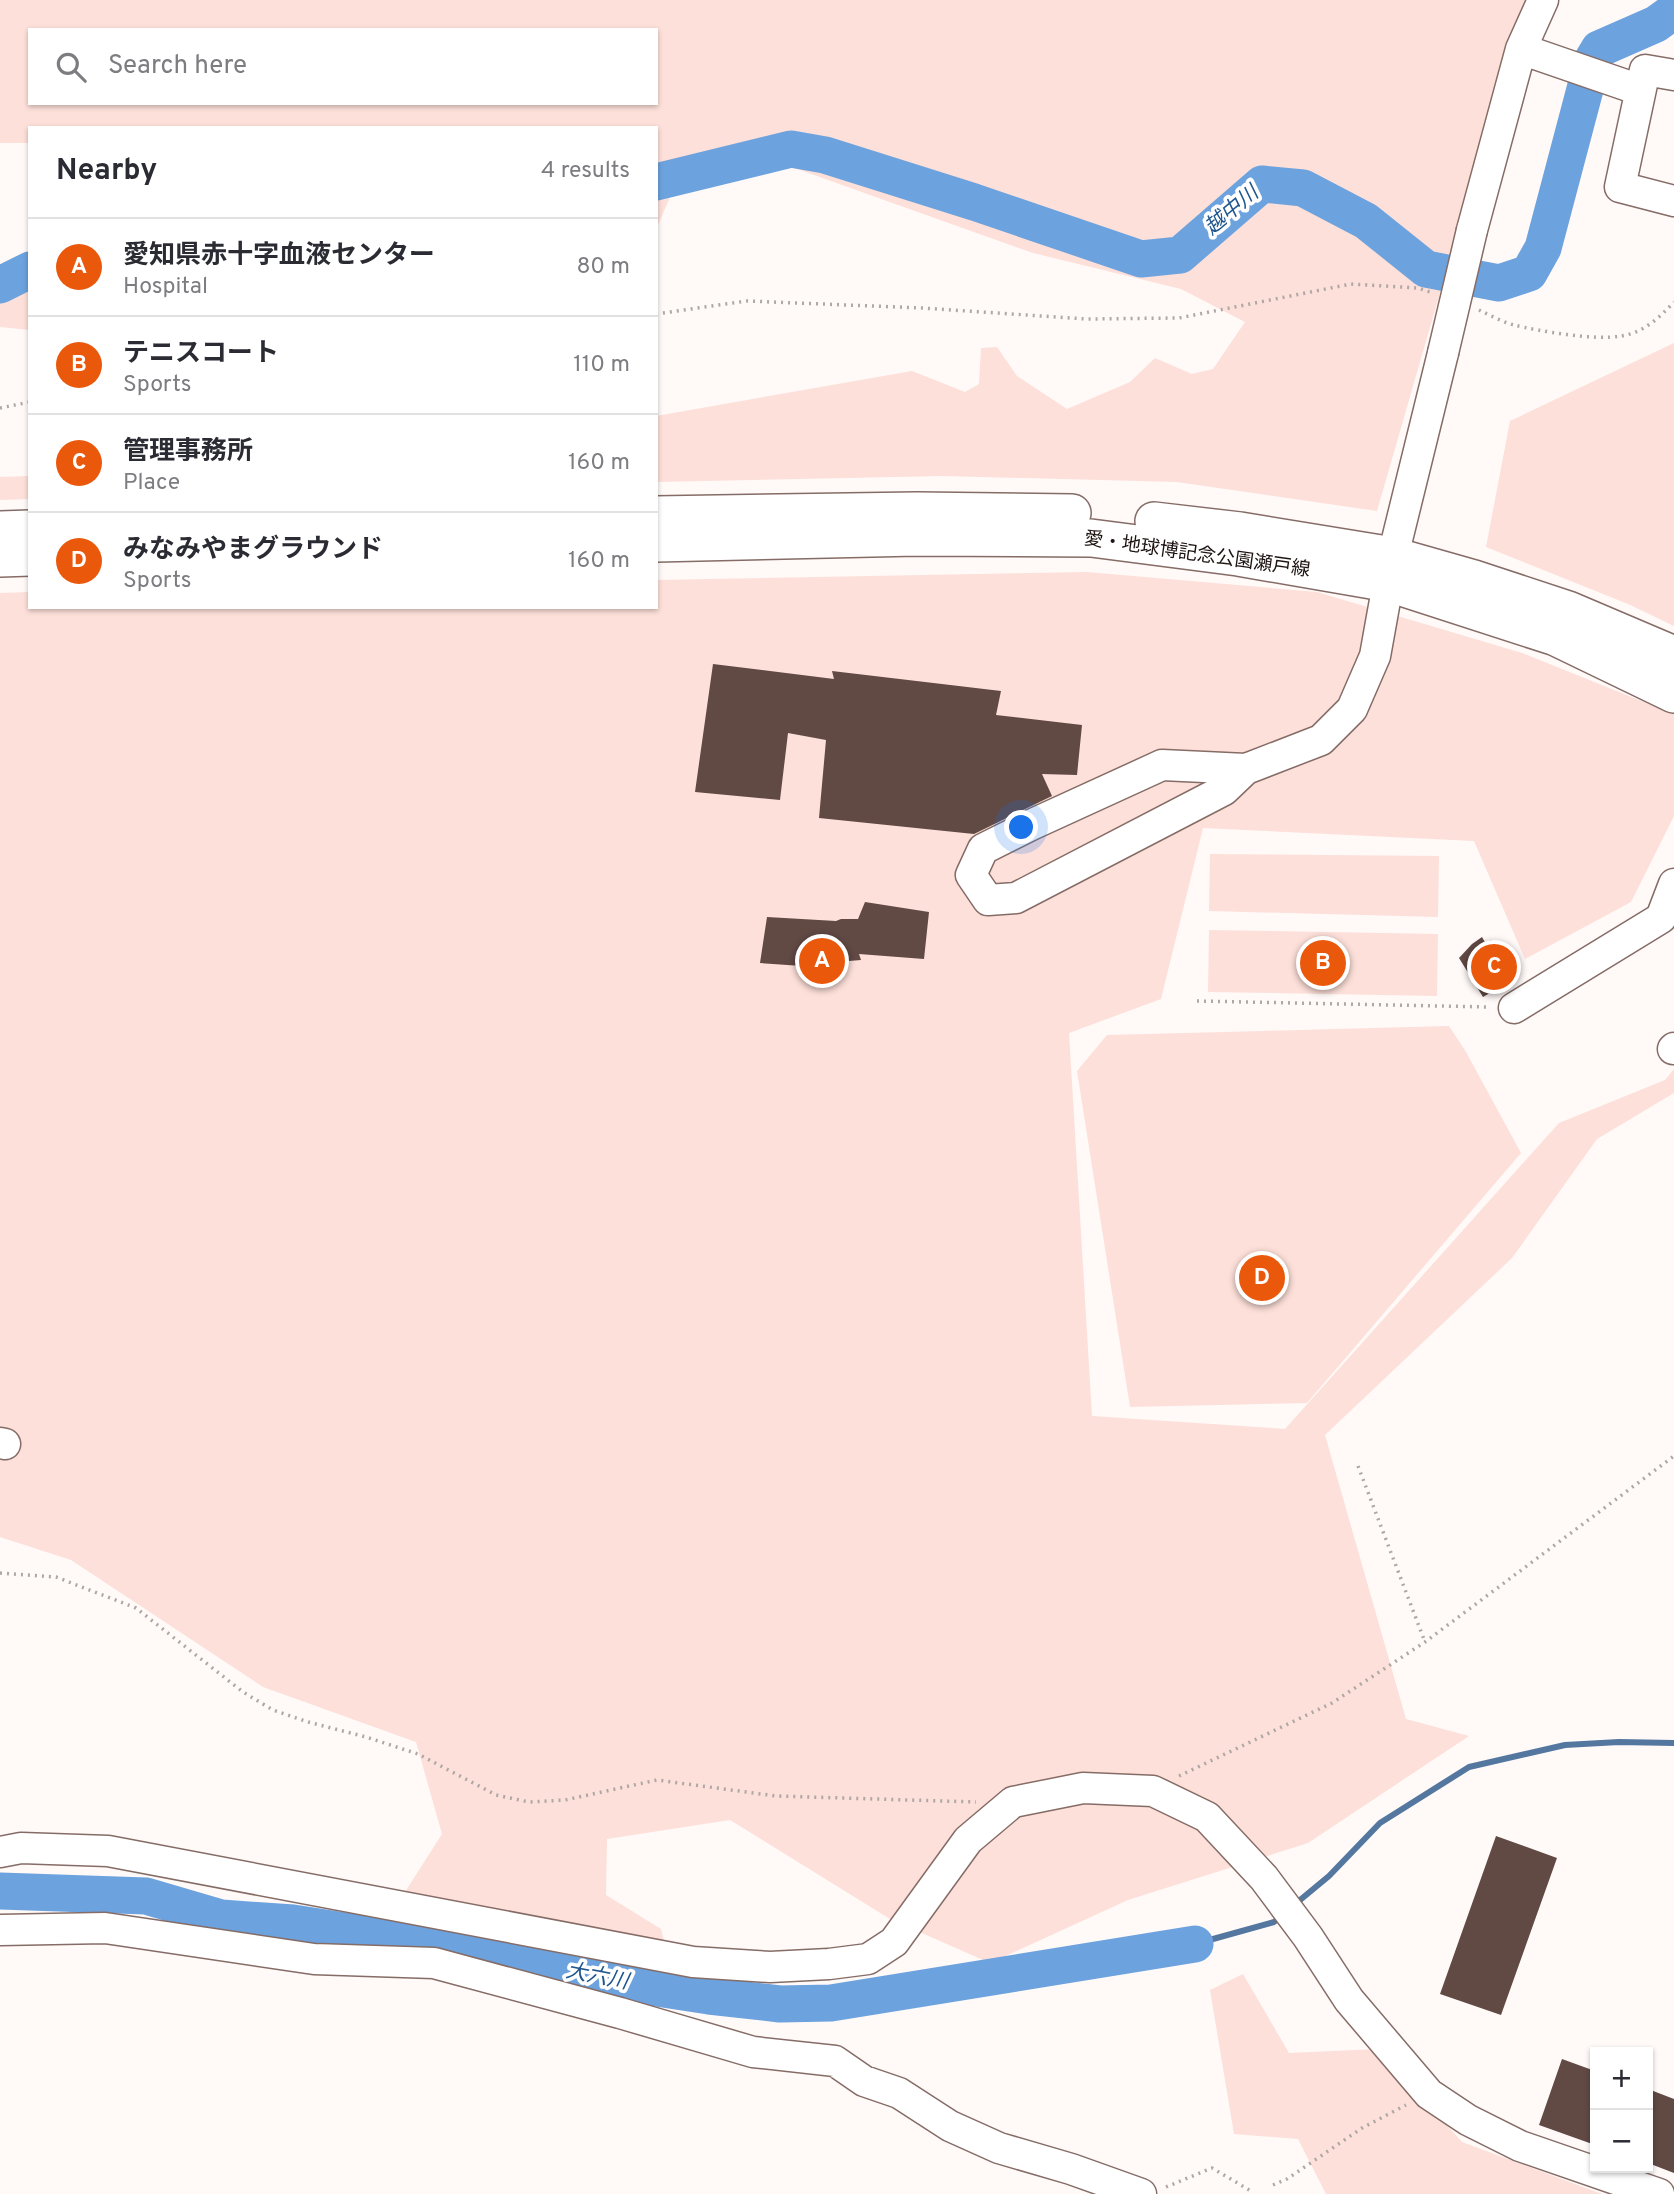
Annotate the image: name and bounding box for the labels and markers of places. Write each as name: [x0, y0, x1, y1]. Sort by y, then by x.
pin: A: [799, 935, 845, 987]
pin: B: [1300, 937, 1346, 989]
pin: C: [1471, 941, 1517, 993]
pin: D: [1239, 1252, 1285, 1304]

